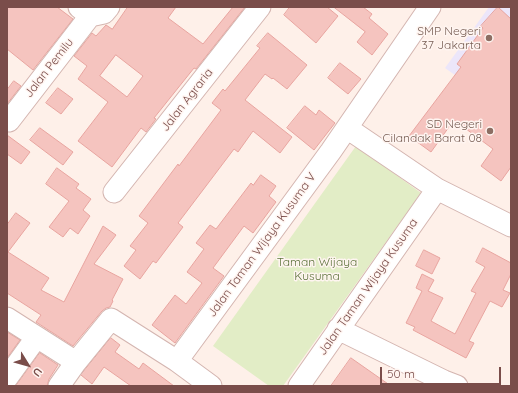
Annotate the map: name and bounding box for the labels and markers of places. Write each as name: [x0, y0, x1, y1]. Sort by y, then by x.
place label: SMP Negeri 37 Jakarta: [417, 24, 481, 52]
marker: SMP Negeri 37 Jakarta: [484, 33, 494, 43]
place label: SD Negeri Cilandak Barat 08: [383, 117, 482, 145]
marker: SD Negeri Cilandak Barat 08: [485, 126, 495, 136]

